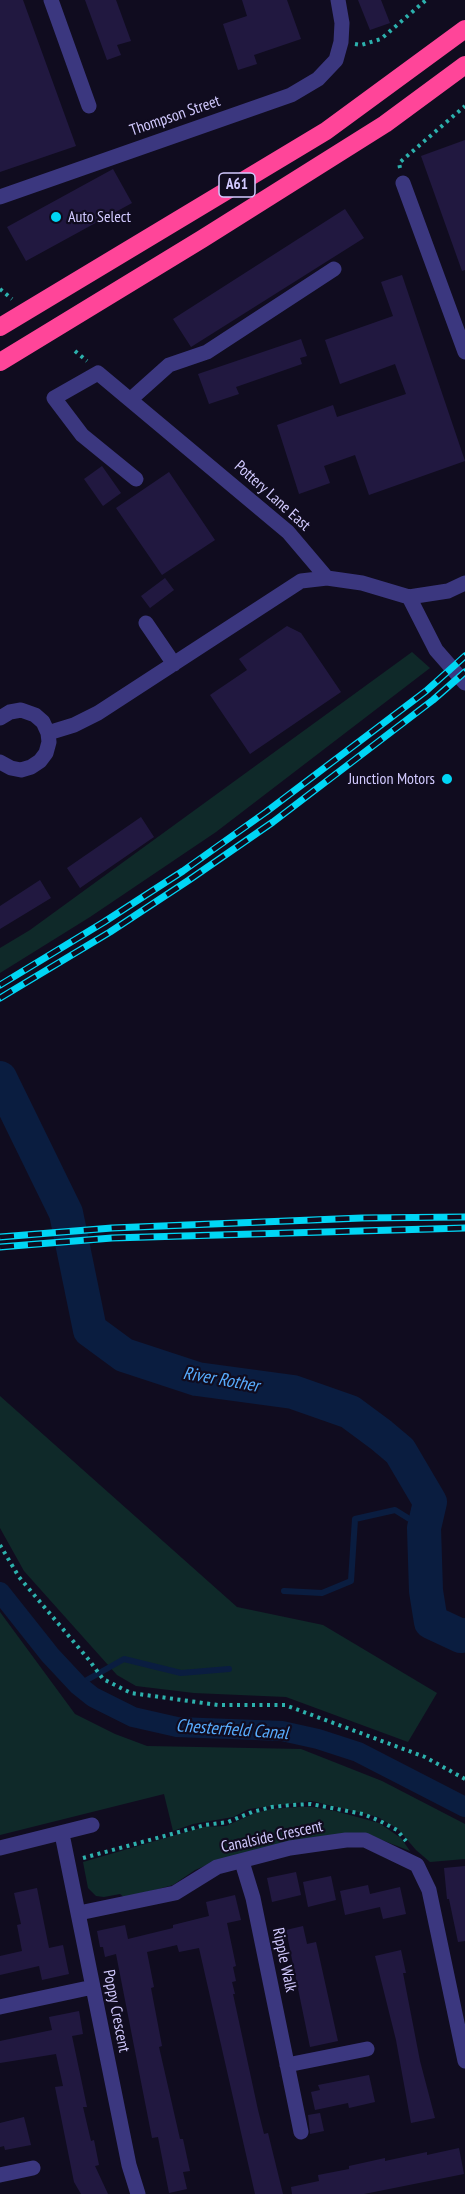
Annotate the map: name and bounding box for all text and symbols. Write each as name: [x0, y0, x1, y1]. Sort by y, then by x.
street label: Thompson Street: [127, 92, 223, 140]
road number: A61: [219, 173, 255, 197]
place label: Auto Select: [68, 207, 131, 227]
marker: Auto Select: [49, 210, 63, 224]
street label: Pottery Lane East: [230, 457, 314, 535]
place label: Junction Motors: [348, 769, 435, 789]
marker: Junction Motors: [440, 772, 454, 786]
water label: River Rother: [181, 1363, 261, 1397]
water label: Chesterfield Canal: [175, 1715, 289, 1745]
street label: Canalside Crescent: [219, 1817, 325, 1857]
street label: Ripple Walk: [268, 1926, 300, 1994]
street label: Poppy Crescent: [99, 1968, 133, 2054]

